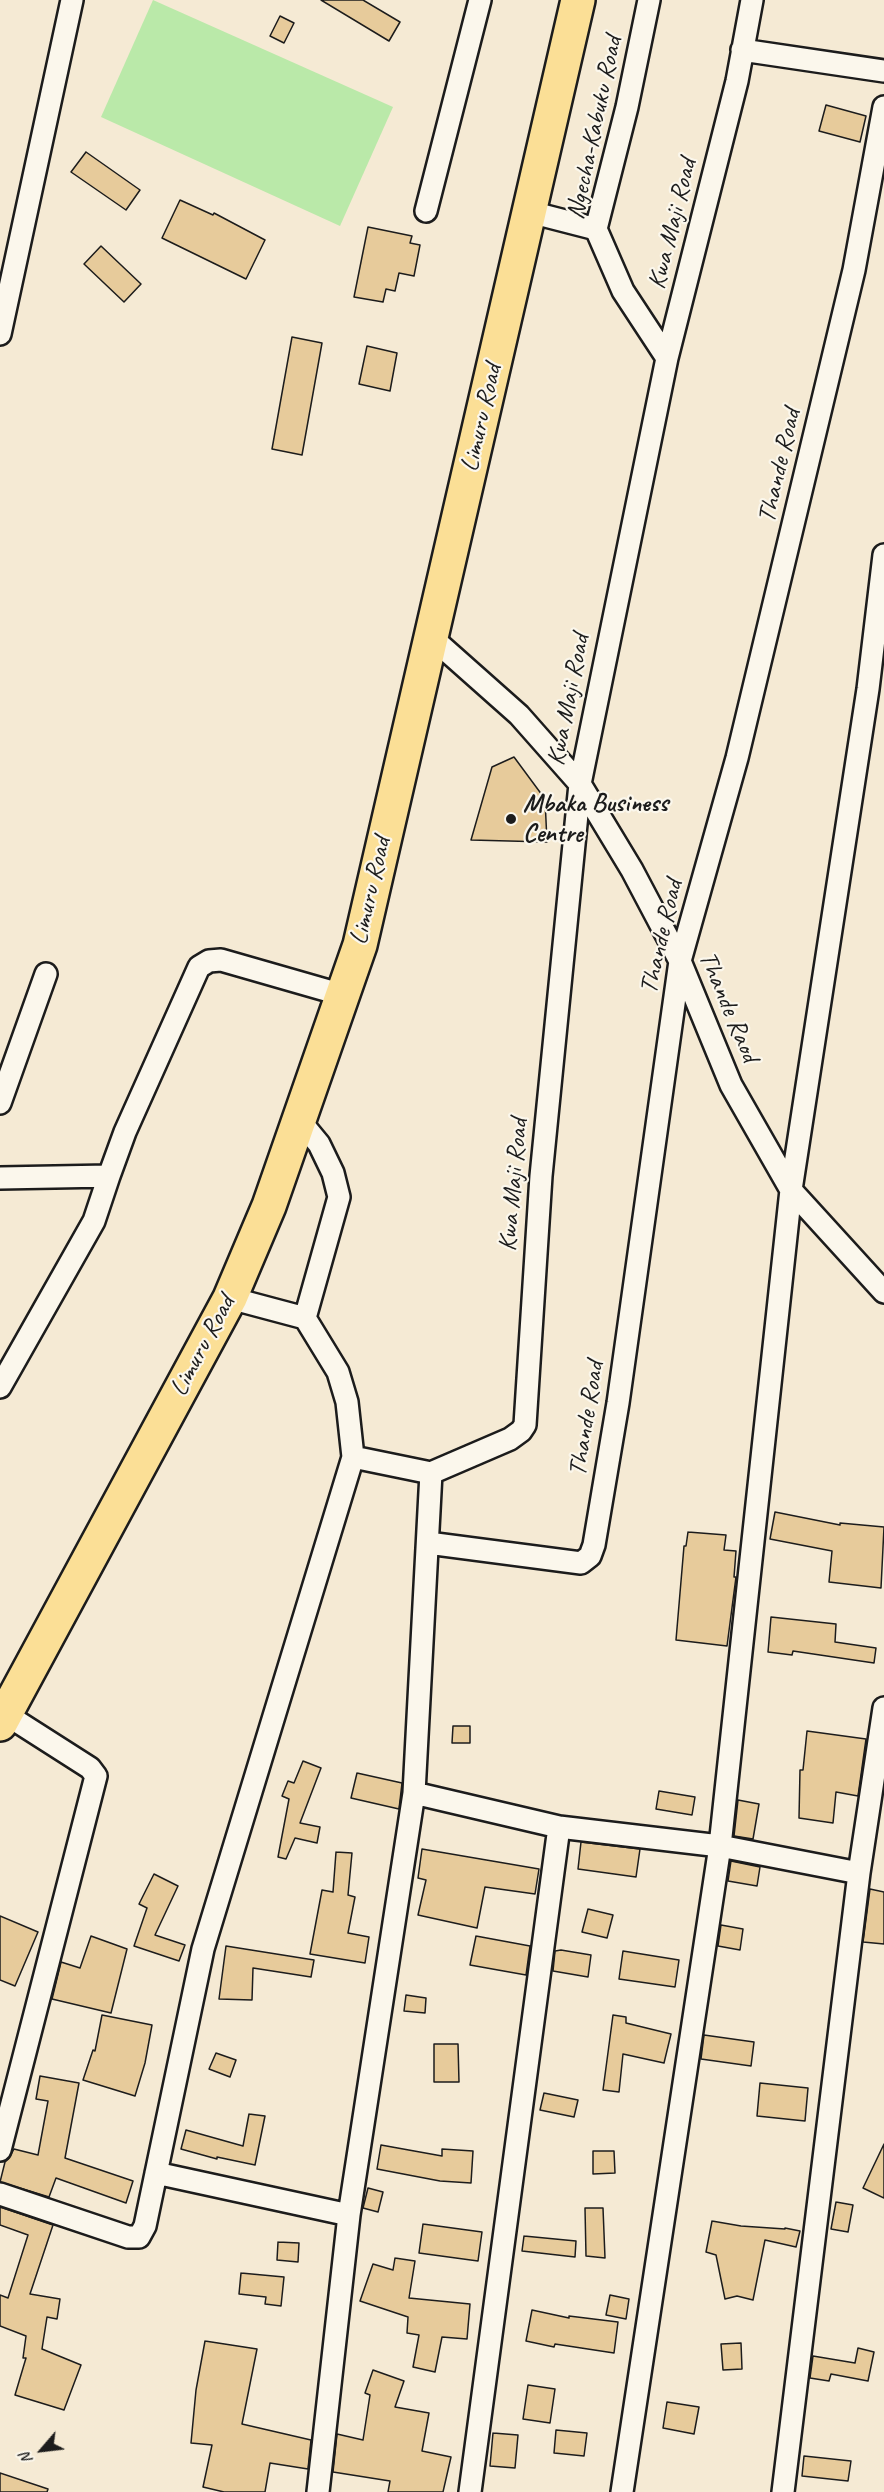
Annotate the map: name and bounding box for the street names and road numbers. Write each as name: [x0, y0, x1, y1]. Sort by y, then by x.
street label: Ngecha-Kabuku Road: [560, 34, 630, 222]
street label: Kwa Maji Road: [642, 156, 704, 292]
street label: Limuru Road: [455, 361, 509, 475]
street label: Thande Road: [752, 406, 808, 526]
street label: Kwa Maji Road: [541, 632, 597, 768]
street label: Limuru Road: [344, 834, 398, 948]
street label: Thande Road: [634, 877, 690, 997]
street label: Thande Raod: [691, 947, 765, 1067]
street label: Kwa Maji Road: [493, 1117, 535, 1253]
street label: Limuru Road: [164, 1290, 242, 1402]
street label: Thande Road: [563, 1359, 611, 1479]

